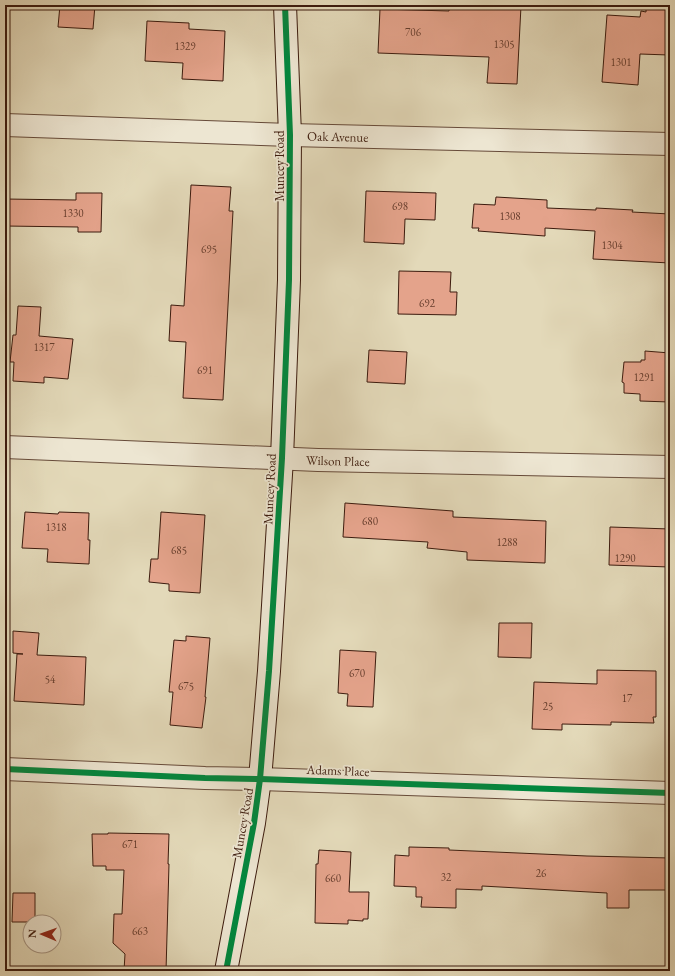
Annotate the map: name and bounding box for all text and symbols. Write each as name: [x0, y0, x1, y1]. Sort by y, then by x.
house number: 706: [405, 25, 422, 39]
house number: 1305: [493, 37, 515, 51]
house number: 1329: [174, 39, 196, 53]
house number: 1301: [610, 55, 632, 69]
street label: Oak Avenue: [307, 127, 369, 146]
street label: Muncey Road: [271, 130, 288, 202]
house number: 698: [392, 199, 408, 213]
house number: 1330: [62, 206, 84, 220]
house number: 1308: [499, 209, 521, 223]
house number: 1304: [601, 238, 623, 252]
house number: 695: [201, 242, 217, 256]
house number: 692: [419, 296, 436, 310]
house number: 1317: [33, 340, 55, 354]
house number: 691: [197, 363, 213, 377]
house number: 1291: [633, 370, 655, 384]
street label: Wilson Place: [306, 452, 370, 470]
street label: Muncey Road: [259, 453, 280, 525]
house number: 680: [362, 514, 378, 528]
house number: 1318: [45, 520, 67, 534]
house number: 1288: [496, 535, 518, 549]
house number: 685: [171, 543, 187, 557]
house number: 1290: [614, 551, 636, 565]
house number: 670: [349, 666, 365, 680]
house number: 54: [45, 672, 56, 686]
house number: 675: [178, 679, 194, 693]
house number: 17: [622, 691, 633, 705]
house number: 25: [543, 699, 553, 713]
street label: Adams Place: [305, 761, 370, 780]
street label: Muncey Road: [228, 786, 257, 860]
house number: 671: [122, 837, 138, 851]
house number: 26: [536, 866, 547, 880]
house number: 32: [441, 870, 452, 884]
house number: 660: [325, 871, 341, 885]
north arrow: [22, 914, 62, 954]
house number: 663: [132, 924, 148, 938]
text: N: [25, 929, 39, 938]

